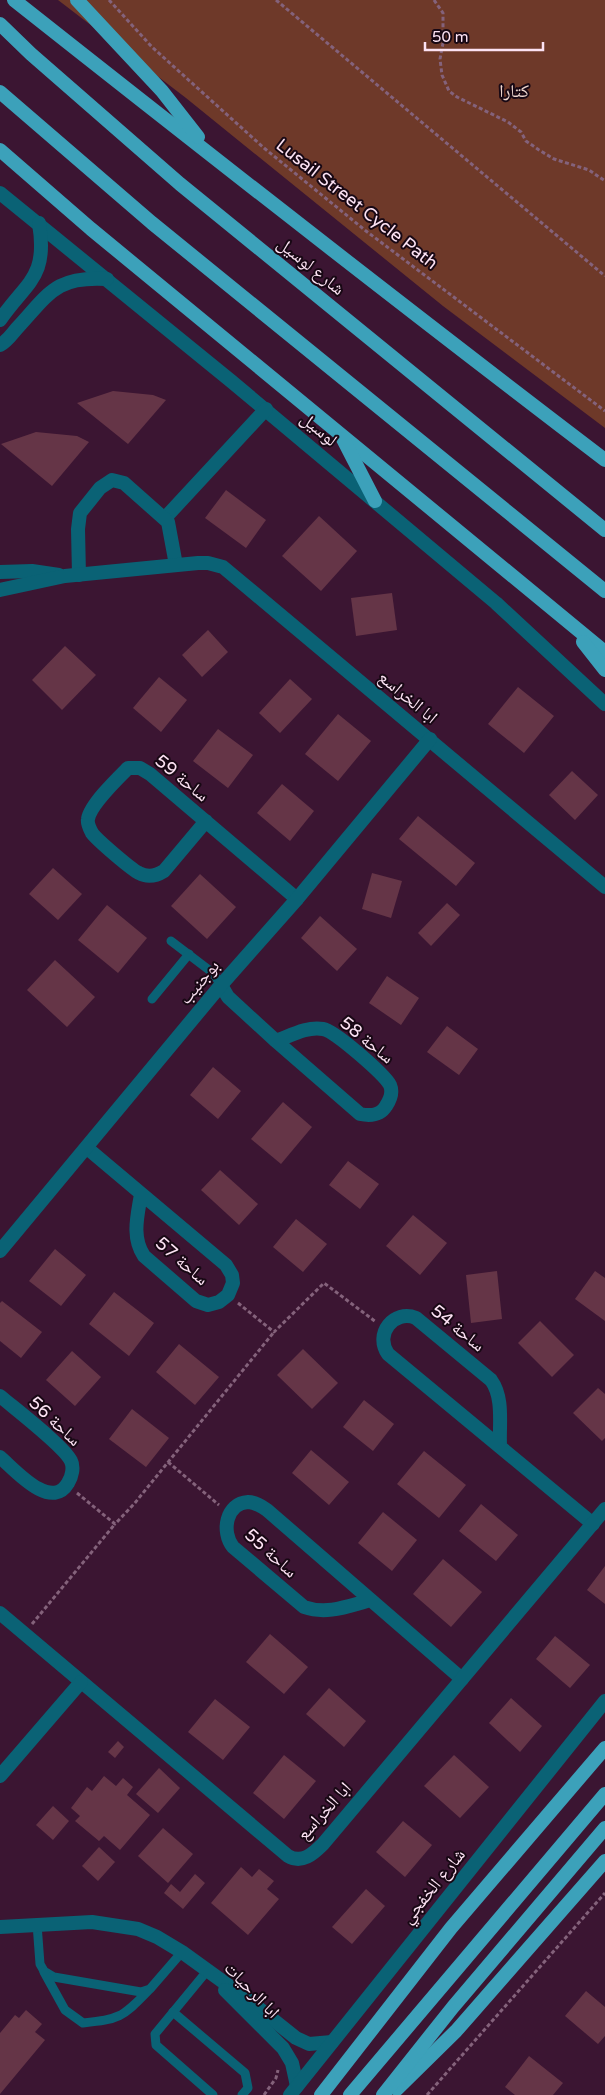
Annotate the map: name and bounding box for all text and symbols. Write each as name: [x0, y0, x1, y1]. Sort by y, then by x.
scale bar: [425, 20, 542, 52]
text: 50 m: [432, 28, 469, 46]
park label: كتارا: [499, 80, 529, 102]
street label: Lusail Street Cycle Path: [272, 134, 442, 274]
street label: شارع لوسيل: [273, 232, 349, 300]
street label: لوسيل: [296, 407, 342, 451]
street label: ابا الخراسع: [373, 666, 442, 729]
street label: ساحة 59: [150, 750, 214, 806]
street label: بوجنيب: [174, 955, 224, 1009]
street label: ساحة 58: [335, 1012, 399, 1068]
street label: ساحة 57: [151, 1232, 213, 1290]
street label: ساحة 54: [426, 1300, 490, 1356]
street label: ساحة 56: [24, 1391, 86, 1451]
street label: ساحة 55: [240, 1524, 302, 1582]
street label: ابا الخراسع: [292, 1777, 357, 1845]
street label: شارع الخفجي: [396, 1844, 473, 1930]
street label: ابا الرحيات: [220, 1957, 284, 2023]

